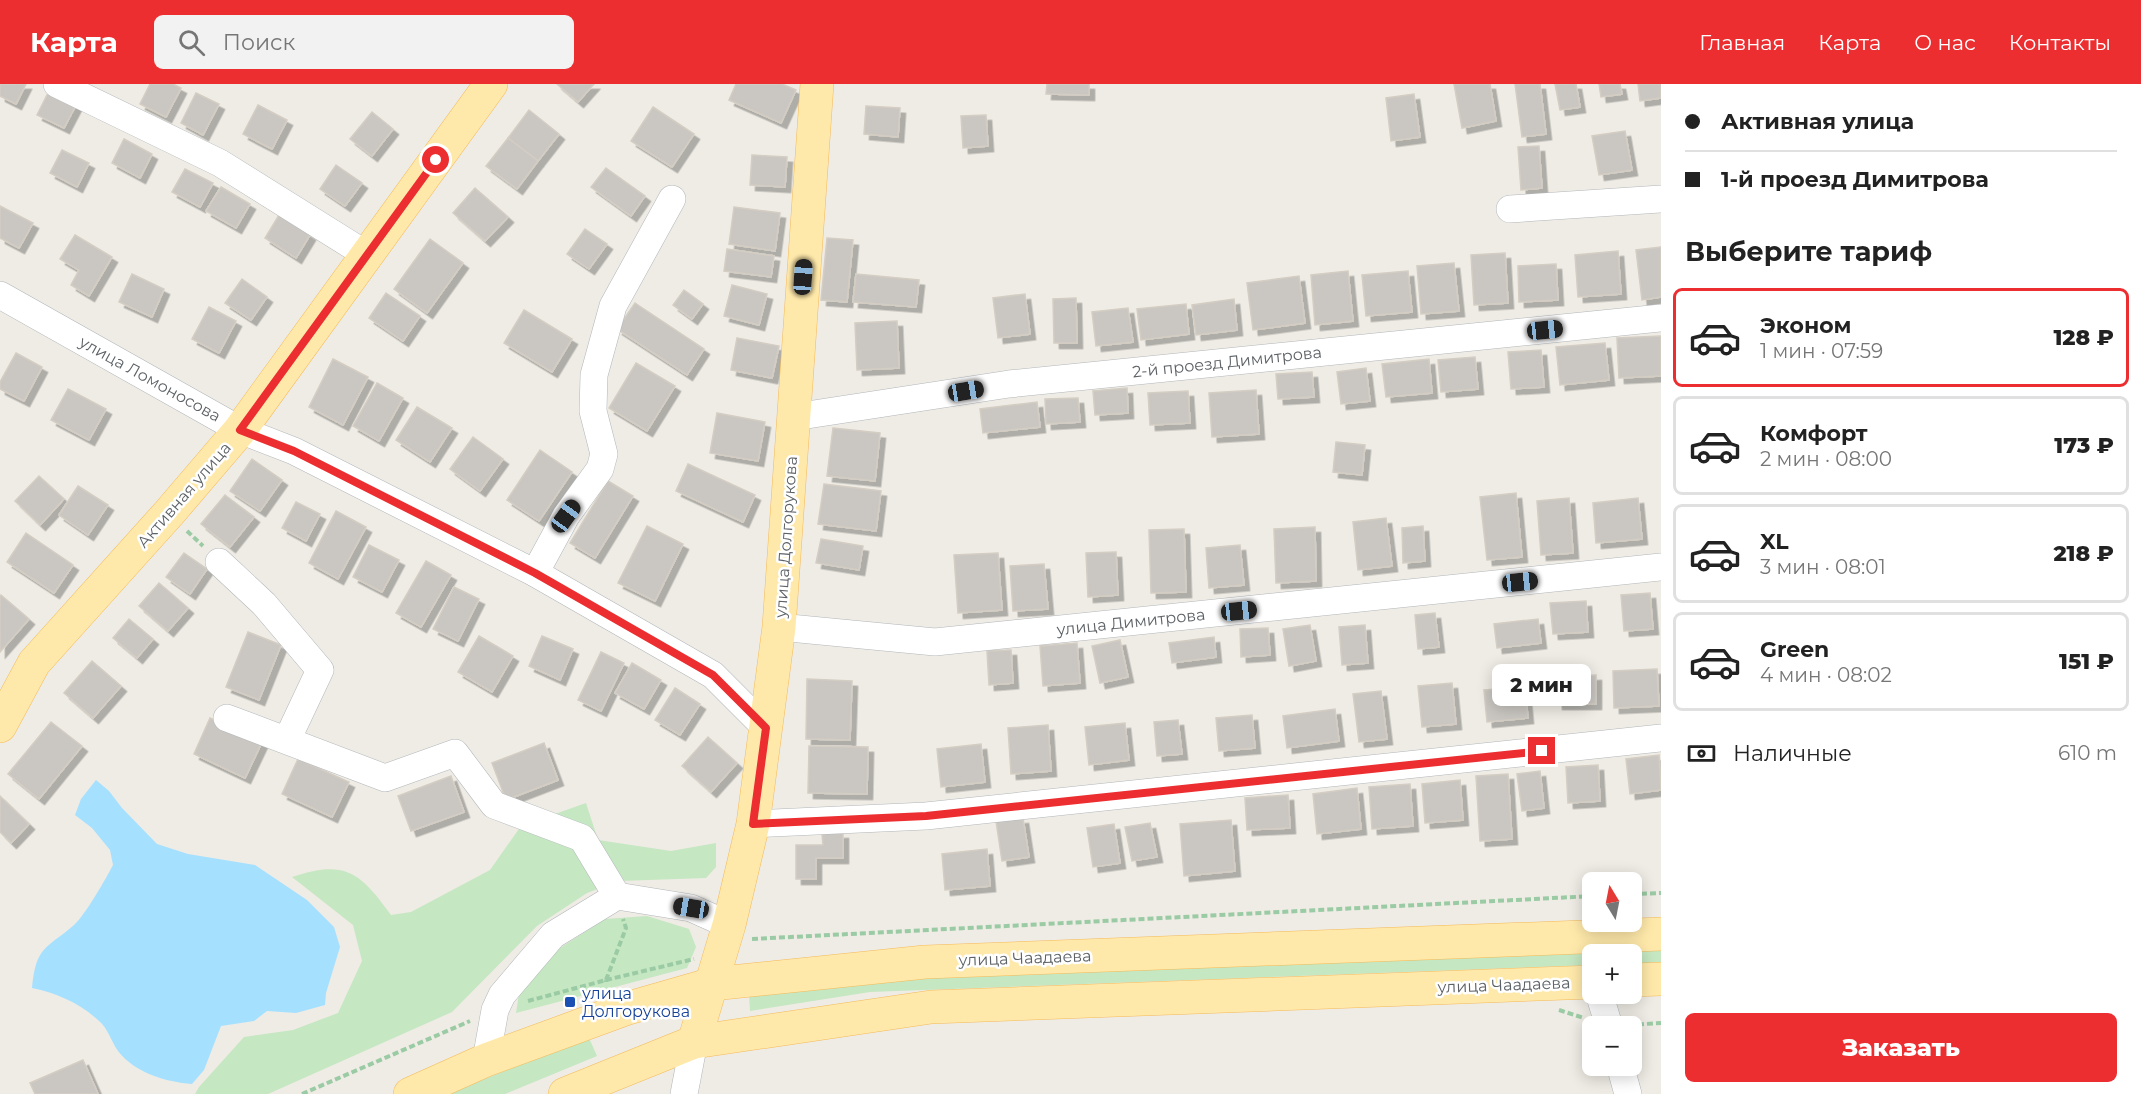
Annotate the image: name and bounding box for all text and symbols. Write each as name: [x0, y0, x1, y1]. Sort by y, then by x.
search box: [154, 15, 574, 69]
text: Карта: [30, 25, 118, 59]
icon: search: [175, 26, 208, 59]
text: Поиск: [223, 29, 295, 56]
text: Главная: [1699, 30, 1785, 55]
text: Карта: [1818, 30, 1881, 55]
text: О нас: [1914, 30, 1976, 55]
text: Контакты: [2009, 30, 2111, 55]
text: Активная улица: [1721, 108, 1914, 135]
route start: [422, 146, 449, 173]
text: 1-й проезд Димитрова: [1721, 166, 1989, 193]
text: Выберите тариф: [1685, 235, 1932, 268]
car: [793, 258, 813, 296]
icon: car: [1688, 311, 1742, 365]
text: Эконом: [1760, 312, 1851, 339]
car: [1526, 319, 1564, 341]
text: 128 ₽: [2053, 324, 2114, 351]
street label: улица Ломоносова: [75, 332, 224, 426]
text: 1 мин · 07:59: [1760, 339, 1883, 363]
street label: 2-й проезд Димитрова: [1131, 343, 1323, 381]
car: [947, 379, 985, 403]
icon: car: [1688, 419, 1742, 473]
text: Комфорт: [1760, 420, 1868, 447]
text: 173 ₽: [2054, 432, 2114, 459]
street label: Активная улица: [133, 438, 235, 552]
text: 2 мин · 08:00: [1760, 447, 1892, 471]
street label: улица Долгорукова: [771, 455, 801, 620]
car: [548, 496, 584, 536]
icon: car: [1688, 527, 1742, 581]
text: XL: [1760, 528, 1789, 555]
text: 218 ₽: [2053, 540, 2114, 567]
text: 3 мин · 08:01: [1760, 555, 1886, 579]
car: [1501, 571, 1539, 593]
car: [1220, 600, 1258, 622]
street label: улица Димитрова: [1055, 605, 1206, 639]
icon: car: [1688, 635, 1742, 689]
text: Green: [1760, 636, 1829, 663]
text: 151 ₽: [2059, 648, 2114, 675]
text: 4 мин · 08:02: [1760, 663, 1892, 687]
callout: 2 мин: [1492, 664, 1592, 706]
text: 2 мин: [1510, 673, 1573, 697]
route end: [1528, 737, 1555, 764]
icon: cash: [1685, 737, 1718, 770]
text: Наличные: [1733, 740, 1852, 767]
text: 610 m: [2058, 741, 2117, 765]
north arrow: [1582, 872, 1642, 932]
map controls: [1582, 872, 1642, 1076]
car: [672, 896, 710, 920]
button: +: [1582, 944, 1642, 1004]
street label: улица Чаадаева: [957, 946, 1092, 970]
street label: улица Чаадаева: [1436, 973, 1571, 997]
place label: улица Долгорукова: [581, 984, 690, 1021]
marker: улица Долгорукова: [563, 995, 577, 1009]
button: Заказать: [1685, 1013, 2117, 1082]
button: −: [1582, 1016, 1642, 1076]

